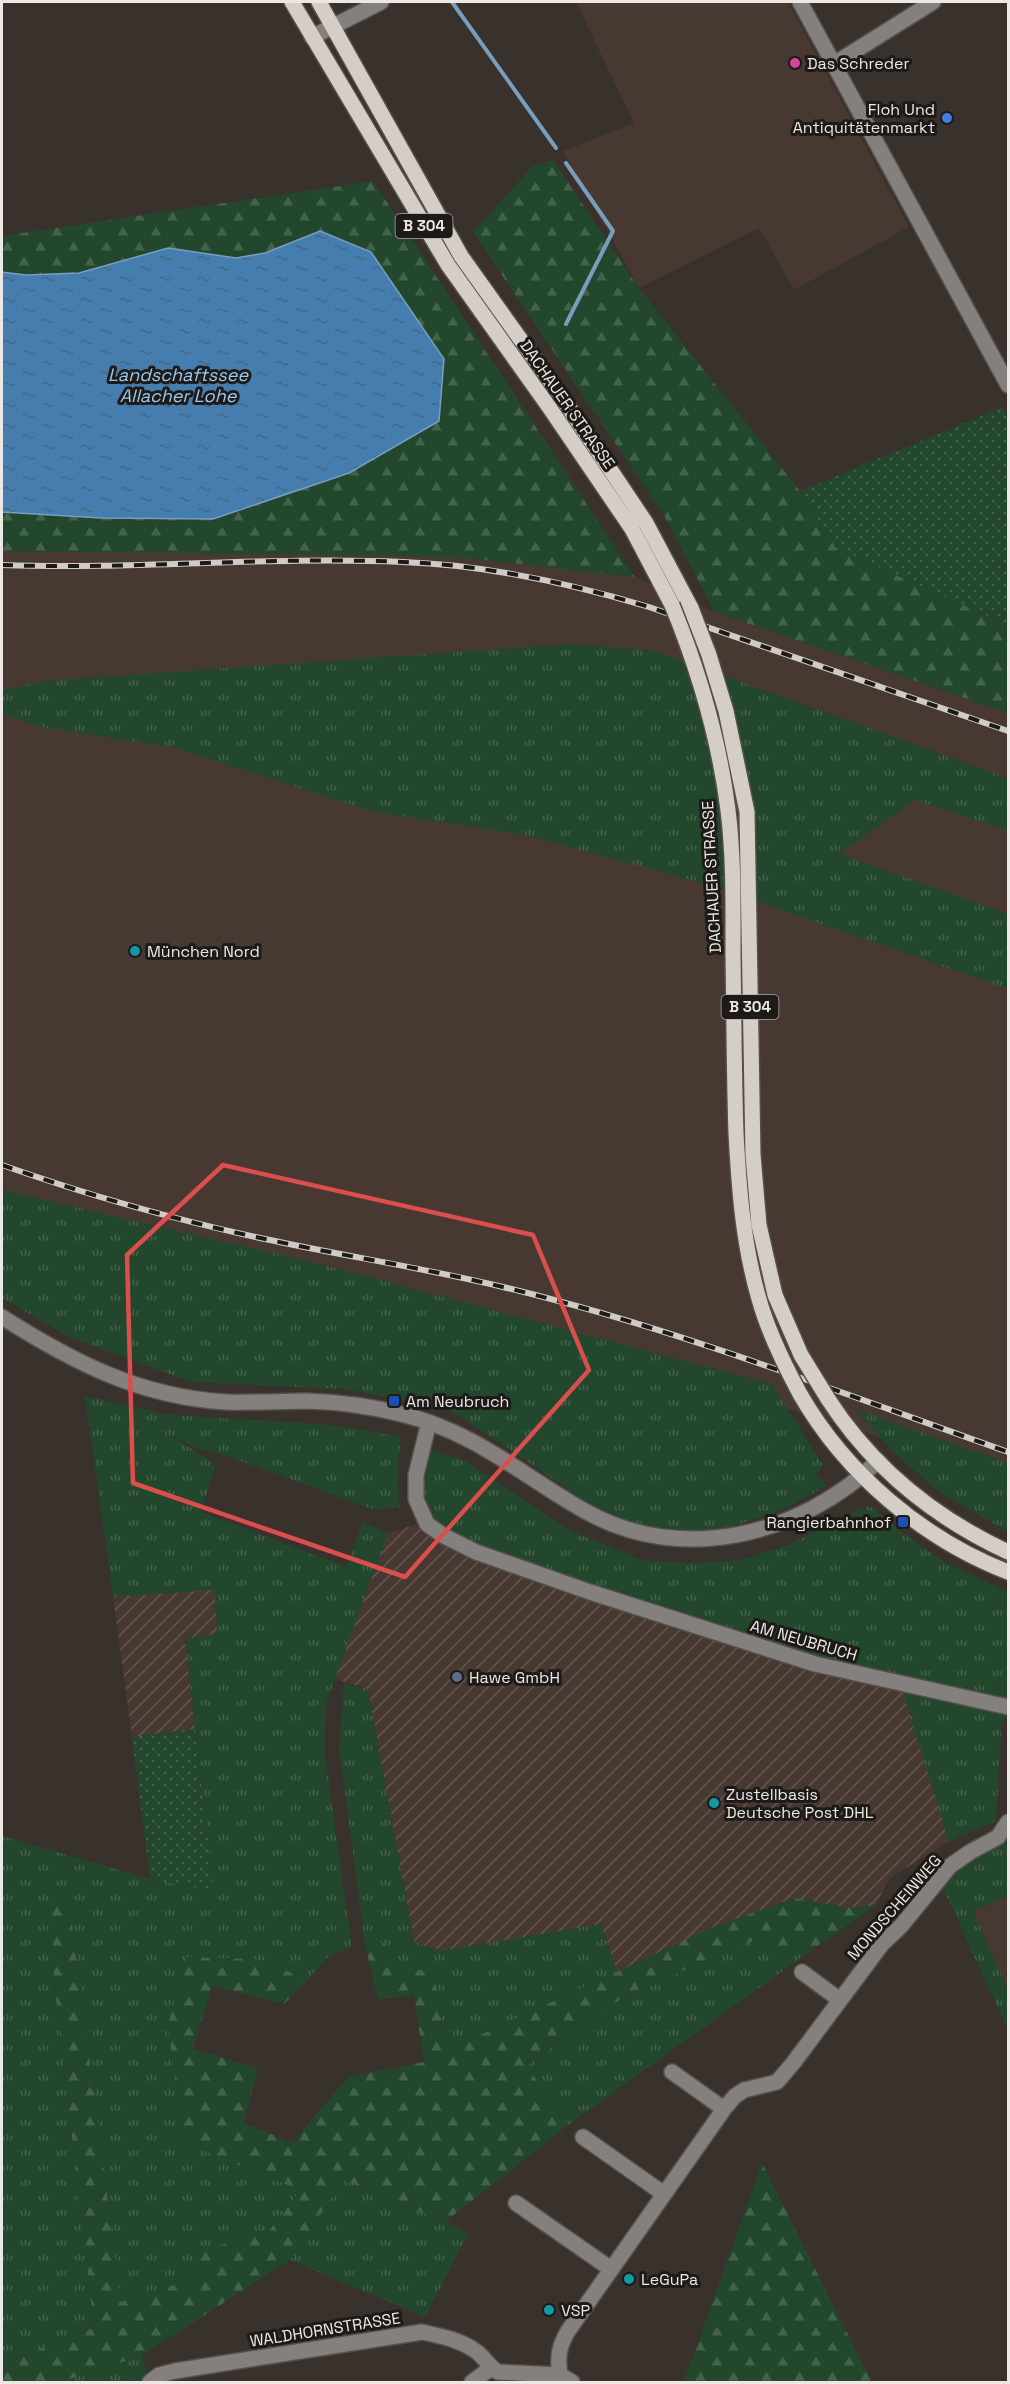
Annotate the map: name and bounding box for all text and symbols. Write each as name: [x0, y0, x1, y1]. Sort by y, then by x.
place label: Das Schreder: [807, 53, 910, 74]
marker: Das Schreder: [788, 56, 802, 70]
place label: Floh Und Antiquitätenmarkt: [793, 99, 935, 138]
marker: Floh Und Antiquitätenmarkt: [940, 111, 954, 125]
road number: B 304: [396, 214, 452, 238]
street label: DACHAUER STRASSE: [515, 336, 620, 473]
water label: Landschaftssee Allacher Lohe: [108, 363, 249, 407]
street label: DACHAUER STRASSE: [697, 800, 726, 954]
place label: München Nord: [147, 941, 260, 962]
marker: München Nord: [128, 944, 142, 958]
road number: B 304: [722, 995, 778, 1019]
place label: Am Neubruch: [406, 1391, 509, 1412]
marker: Am Neubruch: [387, 1394, 401, 1408]
place label: Rangierbahnhof: [767, 1512, 891, 1533]
marker: Rangierbahnhof: [896, 1515, 910, 1529]
street label: AM NEUBRUCH: [748, 1615, 860, 1666]
place label: Hawe GmbH: [469, 1667, 560, 1688]
marker: Hawe GmbH: [450, 1670, 464, 1684]
place label: Zustellbasis Deutsche Post DHL: [726, 1784, 874, 1823]
marker: Zustellbasis Deutsche Post DHL: [707, 1796, 721, 1810]
street label: MONDSCHEINWEG: [843, 1850, 946, 1965]
place label: LeGuPa: [641, 2269, 698, 2290]
marker: LeGuPa: [622, 2272, 636, 2286]
place label: VSP: [561, 2300, 591, 2321]
marker: VSP: [542, 2303, 556, 2317]
street label: WALDHORNSTRASSE: [248, 2307, 402, 2352]

